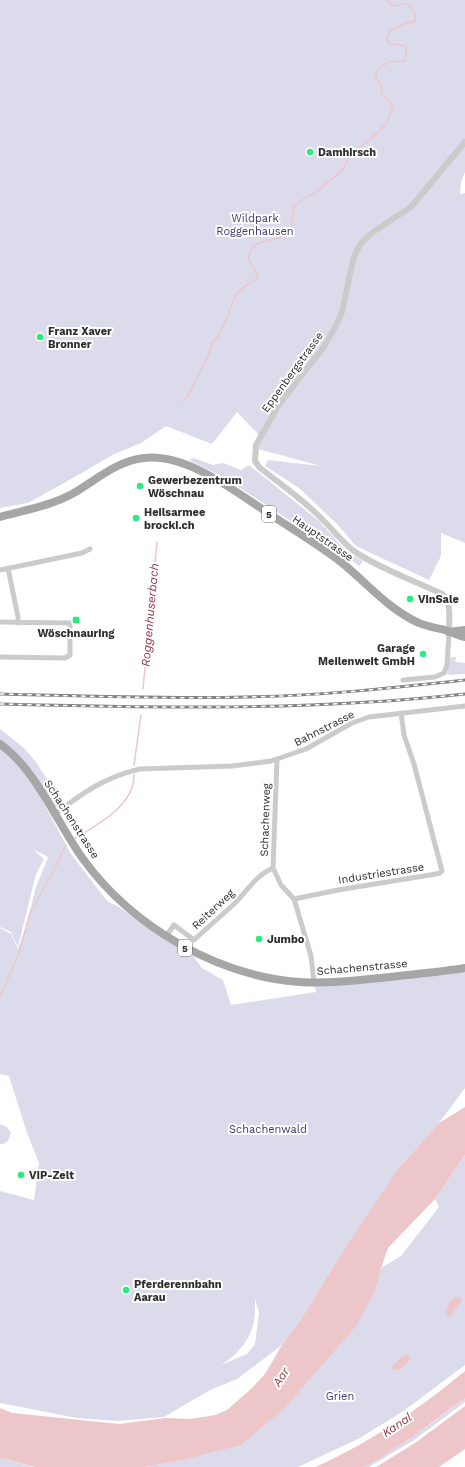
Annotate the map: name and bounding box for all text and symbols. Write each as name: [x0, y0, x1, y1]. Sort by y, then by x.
place label: Damhirsch: [318, 146, 376, 159]
marker: Damhirsch: [305, 147, 315, 157]
park label: Wildpark Roggenhausen: [216, 212, 294, 238]
place label: Franz Xaver Bronner: [48, 325, 112, 351]
street label: Eppenbergstrasse: [259, 330, 326, 415]
marker: Franz Xaver Bronner: [35, 332, 45, 342]
place label: Gewerbezentrum Wöschnau: [148, 474, 242, 500]
marker: Gewerbezentrum Wöschnau: [135, 481, 145, 491]
place label: Heilsarmee brocki.ch: [144, 506, 205, 532]
road number: 5: [262, 506, 276, 522]
marker: Heilsarmee brocki.ch: [131, 513, 141, 523]
street label: Hauptstrasse: [290, 513, 356, 564]
water label: Roggenhuserbach: [139, 563, 161, 667]
place label: VinSale: [418, 593, 459, 606]
marker: VinSale: [405, 594, 415, 604]
marker: Wöschnauring: [71, 615, 81, 625]
place label: Wöschnauring: [38, 627, 115, 640]
place label: Garage Meilenweit GmbH: [318, 642, 415, 668]
marker: Garage Meilenweit GmbH: [418, 649, 428, 659]
street label: Bahnstrasse: [292, 708, 357, 749]
street label: Schachenstrasse: [41, 777, 102, 861]
street label: Schachenweg: [258, 783, 273, 857]
street label: Industriestrasse: [337, 860, 425, 887]
street label: Reiterweg: [189, 886, 237, 932]
place label: Jumbo: [267, 933, 305, 946]
marker: Jumbo: [254, 934, 264, 944]
road number: 5: [178, 940, 192, 956]
street label: Schachenstrasse: [316, 957, 408, 978]
park label: Schachenwald: [229, 1123, 307, 1136]
place label: VIP-Zelt: [29, 1169, 74, 1182]
marker: VIP-Zelt: [16, 1170, 26, 1180]
place label: Pferderennbahn Aarau: [134, 1278, 222, 1304]
marker: Pferderennbahn Aarau: [121, 1285, 131, 1295]
water label: Aar: [269, 1364, 293, 1390]
park label: Grien: [326, 1390, 354, 1403]
water label: Kanal: [380, 1410, 415, 1440]

